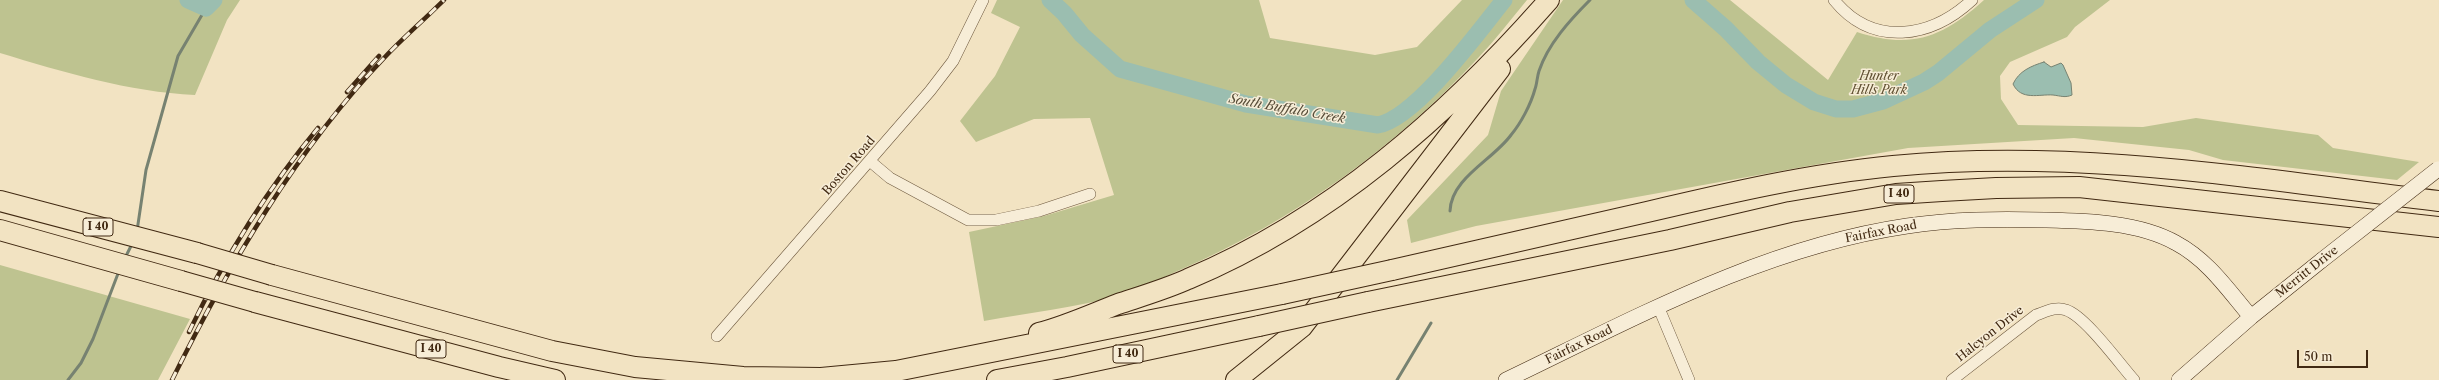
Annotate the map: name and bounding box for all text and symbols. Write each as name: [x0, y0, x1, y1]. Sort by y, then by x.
park label: Hunter Hills Park: [1851, 70, 1907, 98]
water label: South Buffalo Creek: [1228, 91, 1346, 127]
street label: Boston Road: [820, 134, 878, 198]
road number: I 40: [1884, 185, 1914, 203]
road number: I 40: [83, 218, 113, 236]
street label: Fairfax Road: [1844, 218, 1918, 246]
street label: Merritt Drive: [2273, 243, 2341, 301]
street label: Halcyon Drive: [1953, 303, 2027, 365]
street label: Fairfax Road: [1543, 323, 1615, 367]
road number: I 40: [416, 340, 446, 358]
scale bar: [2299, 342, 2370, 368]
road number: I 40: [1113, 345, 1143, 363]
text: 50 m: [2304, 349, 2333, 364]

